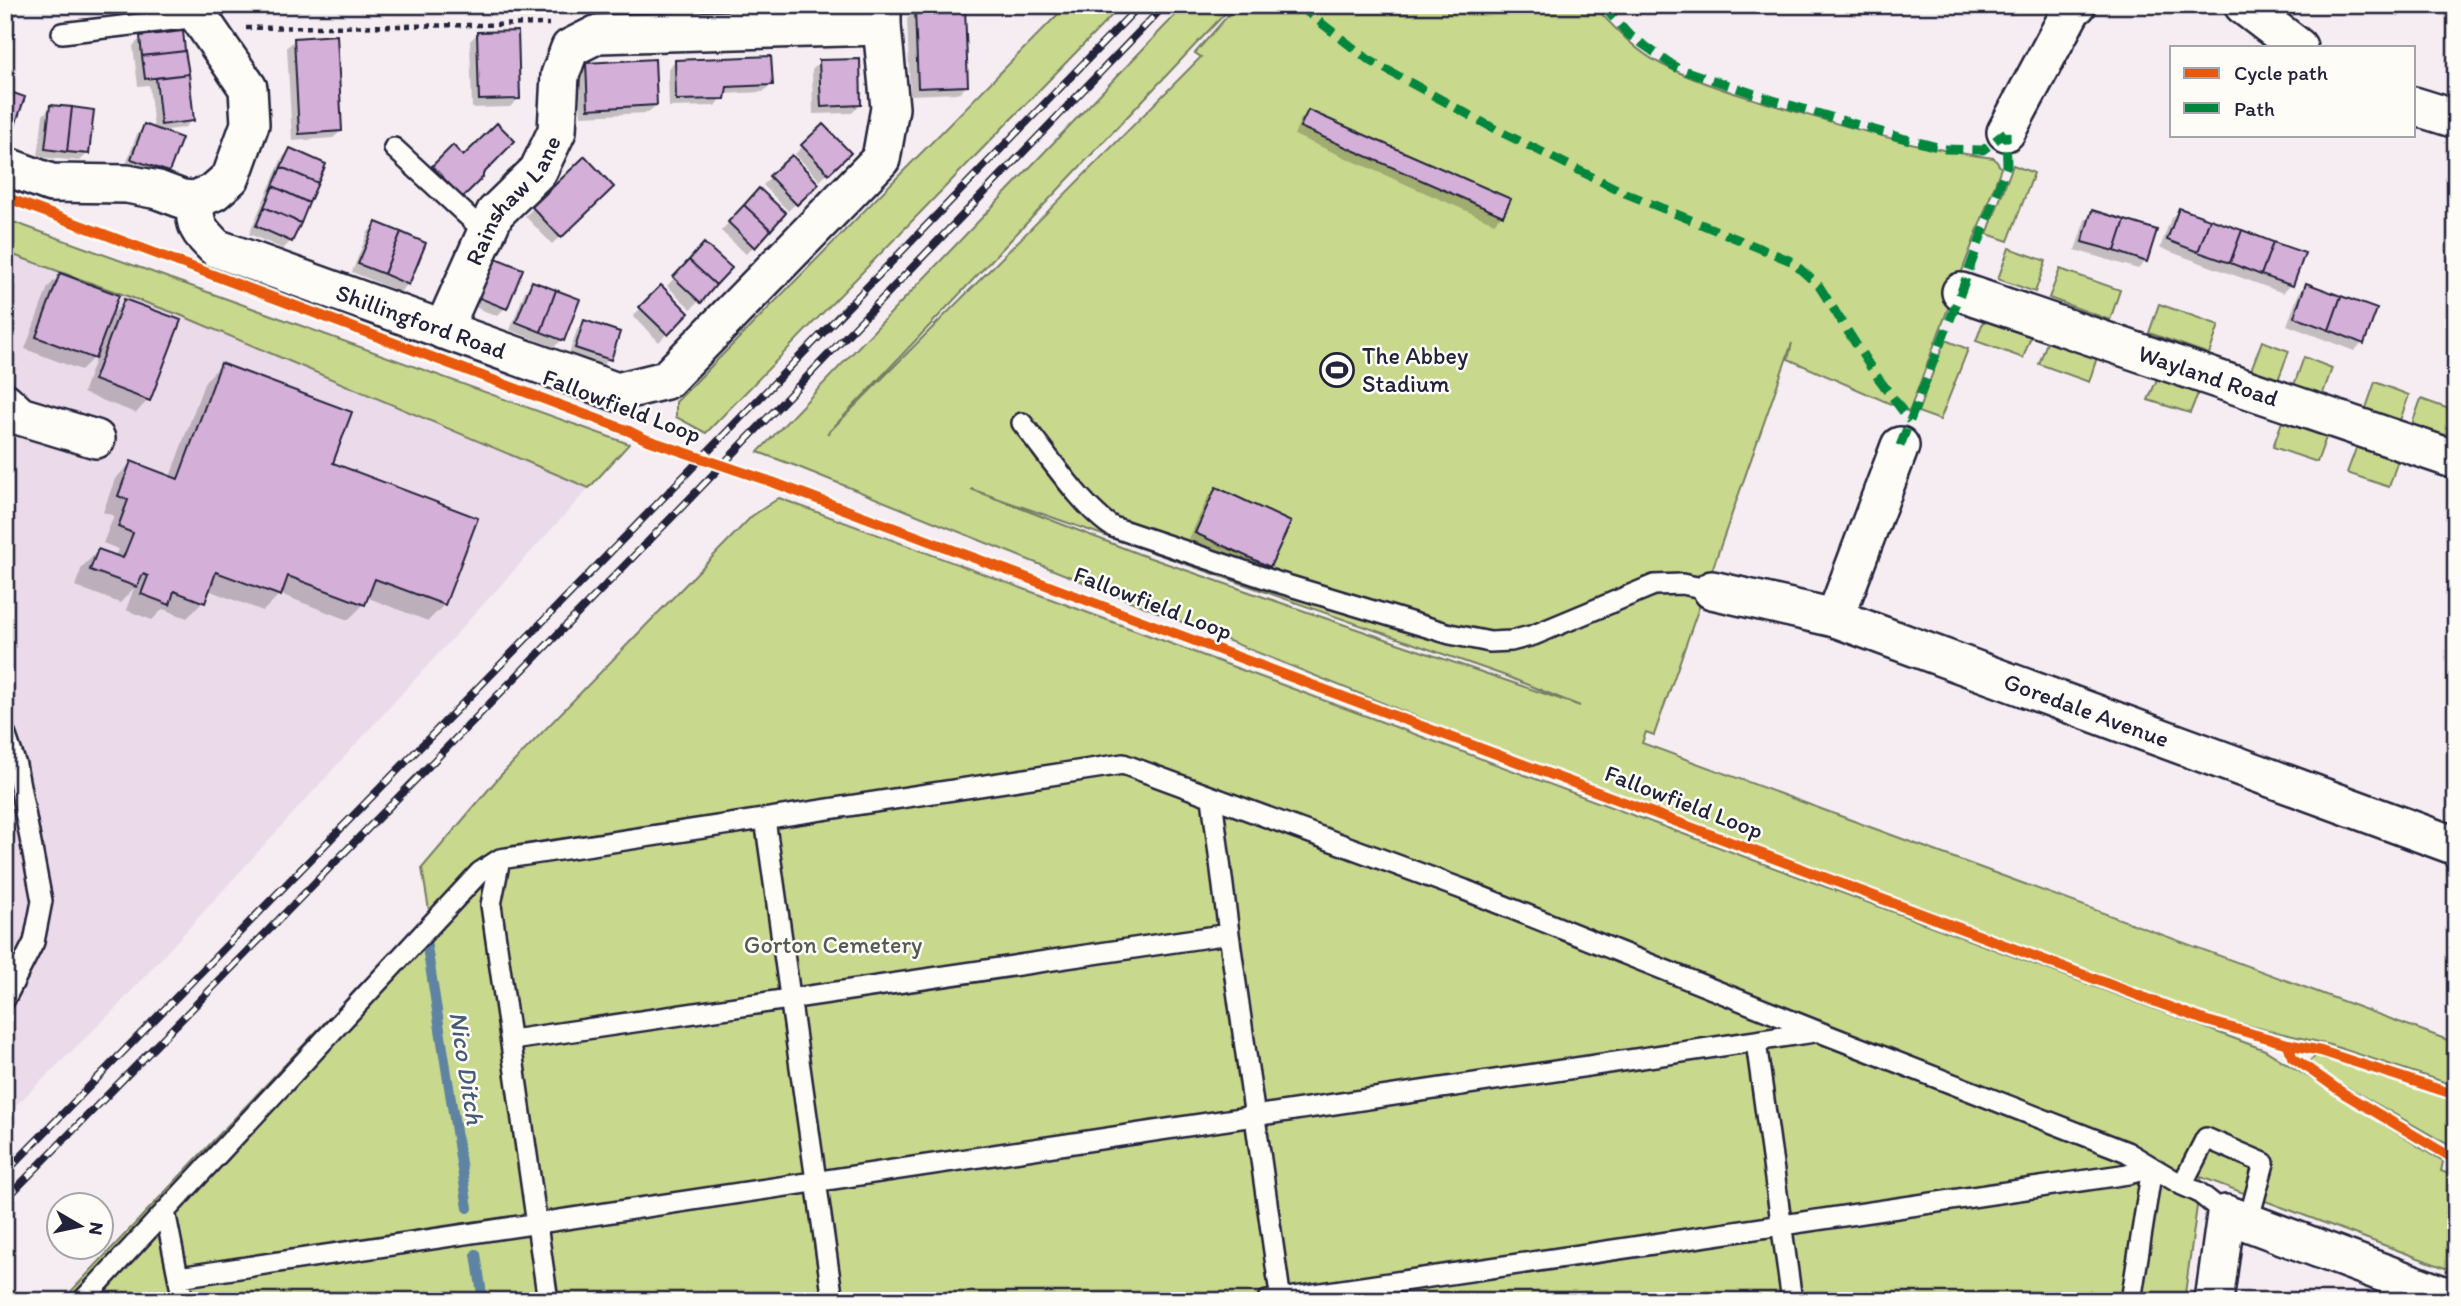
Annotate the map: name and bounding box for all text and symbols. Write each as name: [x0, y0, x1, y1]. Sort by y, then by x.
legend: [2170, 46, 2416, 136]
text: Cycle path: [2234, 60, 2328, 85]
text: Path: [2234, 96, 2275, 121]
street label: Rainshaw Lane: [459, 131, 567, 270]
street label: Shillingford Road: [332, 277, 510, 365]
street label: Wayland Road: [2134, 338, 2282, 413]
place label: The Abbey Stadium: [1362, 341, 1468, 398]
sports icon: The Abbey Stadium: [1318, 351, 1356, 389]
street label: Fallowfield Loop: [539, 362, 705, 449]
street label: Fallowfield Loop: [1070, 559, 1236, 646]
street label: Goredale Avenue: [2000, 666, 2173, 753]
street label: Fallowfield Loop: [1601, 758, 1767, 845]
park label: Gorton Cemetery: [744, 930, 922, 959]
water label: Nico Ditch: [442, 1009, 492, 1128]
north arrow: [46, 1190, 116, 1260]
text: N: [84, 1220, 109, 1237]

